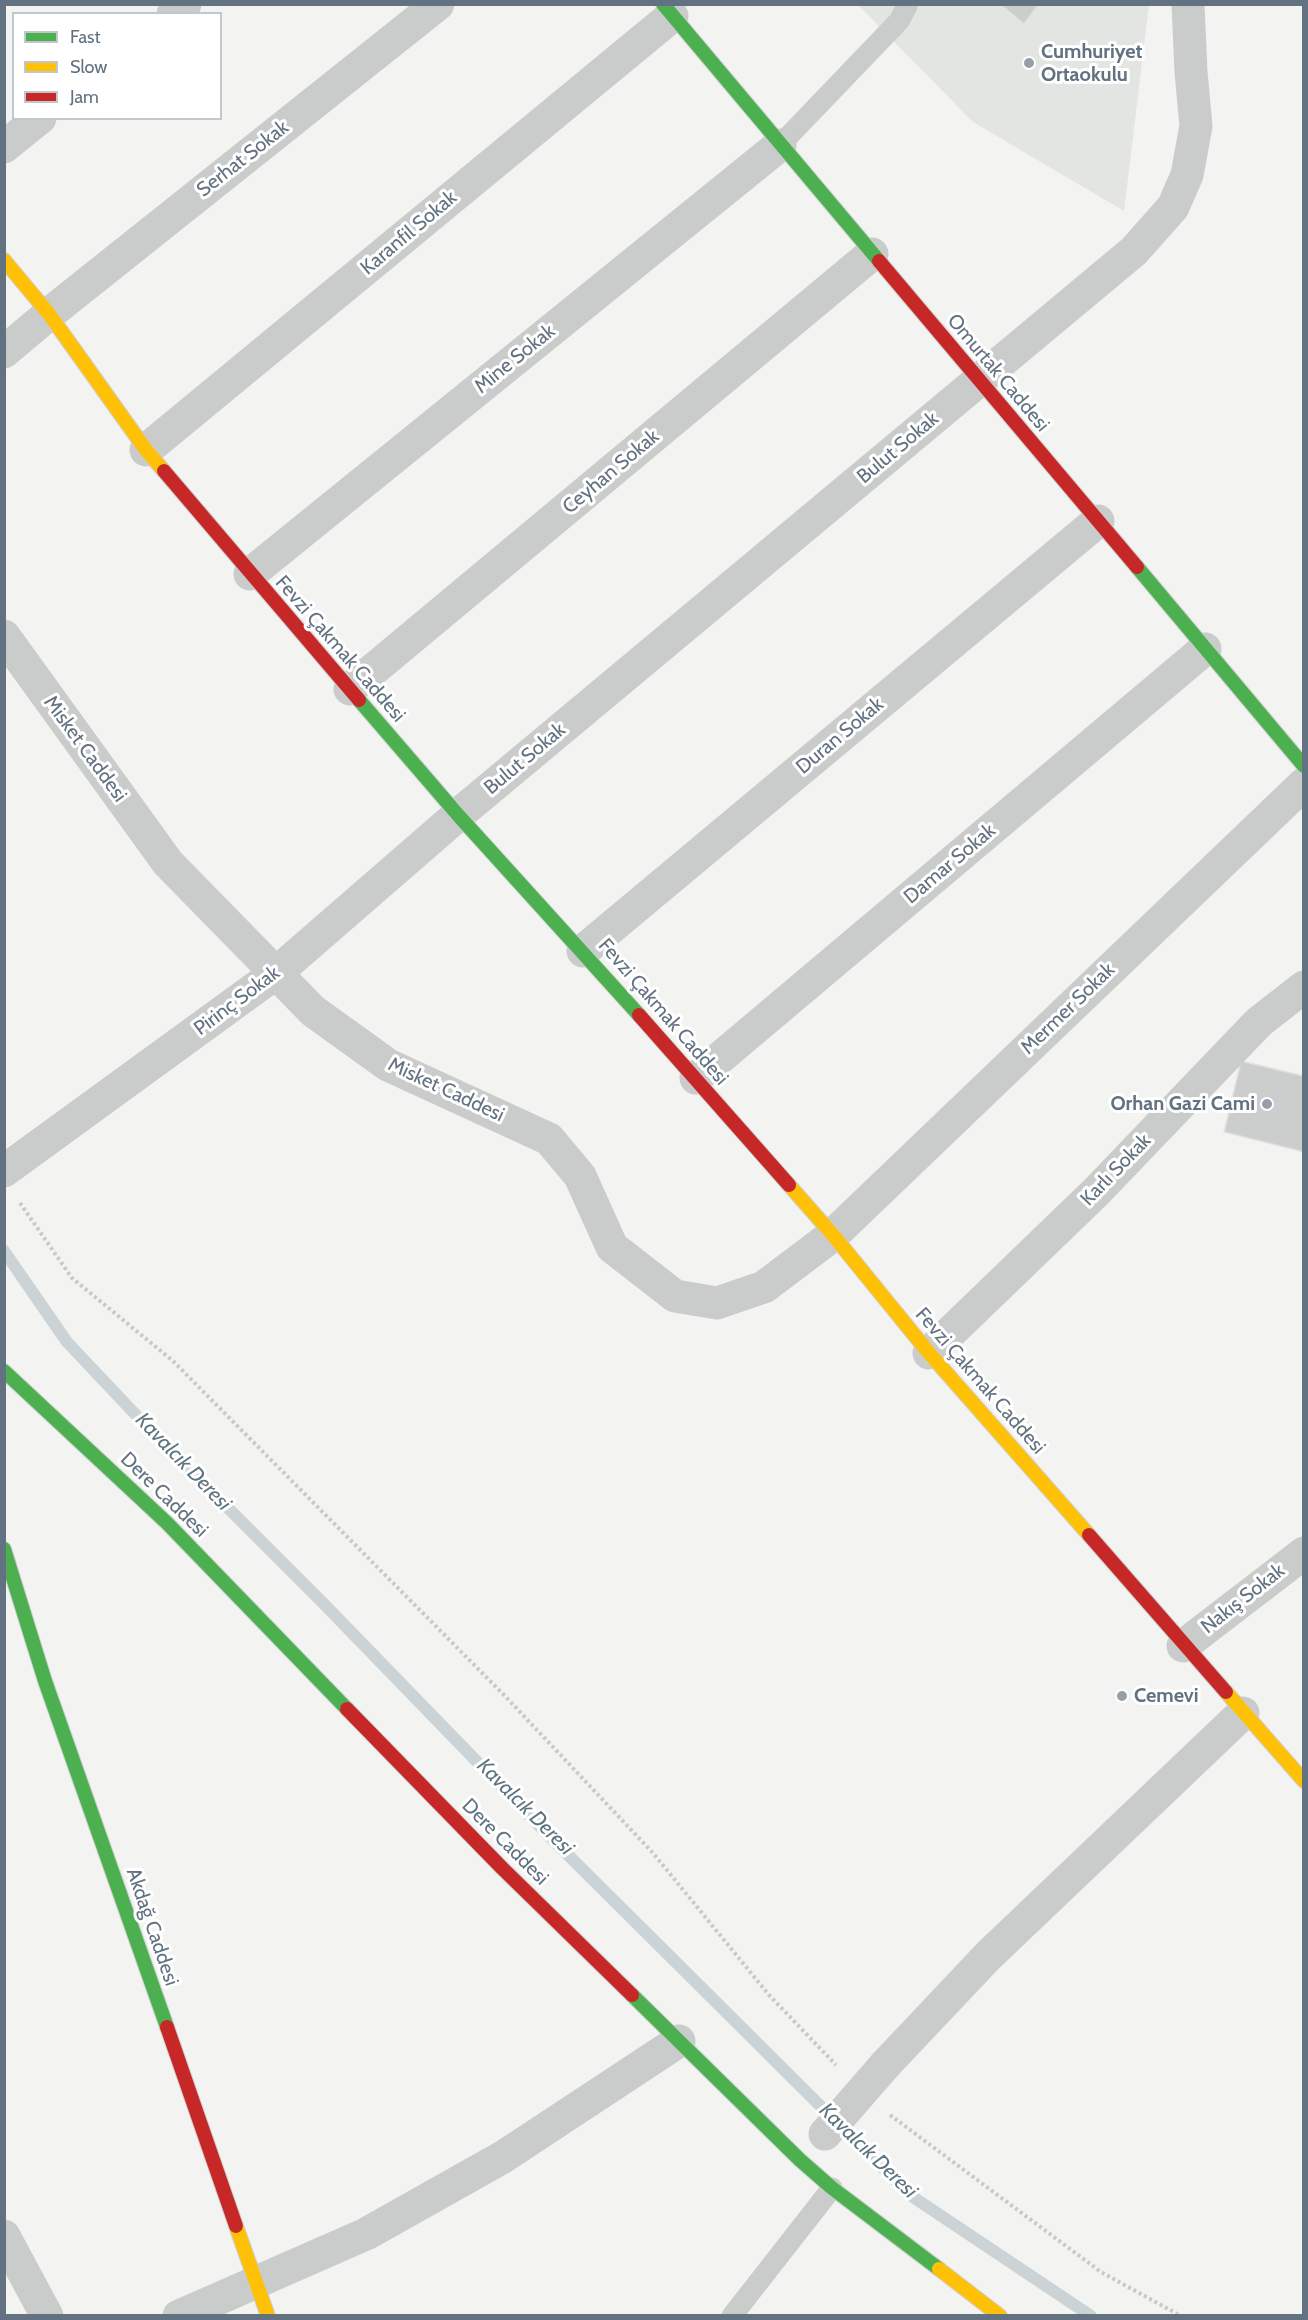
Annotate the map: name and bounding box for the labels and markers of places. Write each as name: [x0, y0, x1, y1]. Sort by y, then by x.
place label: Cumhuriyet Ortaokulu: [1041, 40, 1142, 87]
marker: Cumhuriyet Ortaokulu: [1022, 56, 1036, 70]
place label: Orhan Gazi Cami: [1111, 1092, 1255, 1116]
marker: Orhan Gazi Cami: [1260, 1097, 1274, 1111]
place label: Cemevi: [1134, 1684, 1199, 1708]
marker: Cemevi: [1115, 1689, 1129, 1703]

